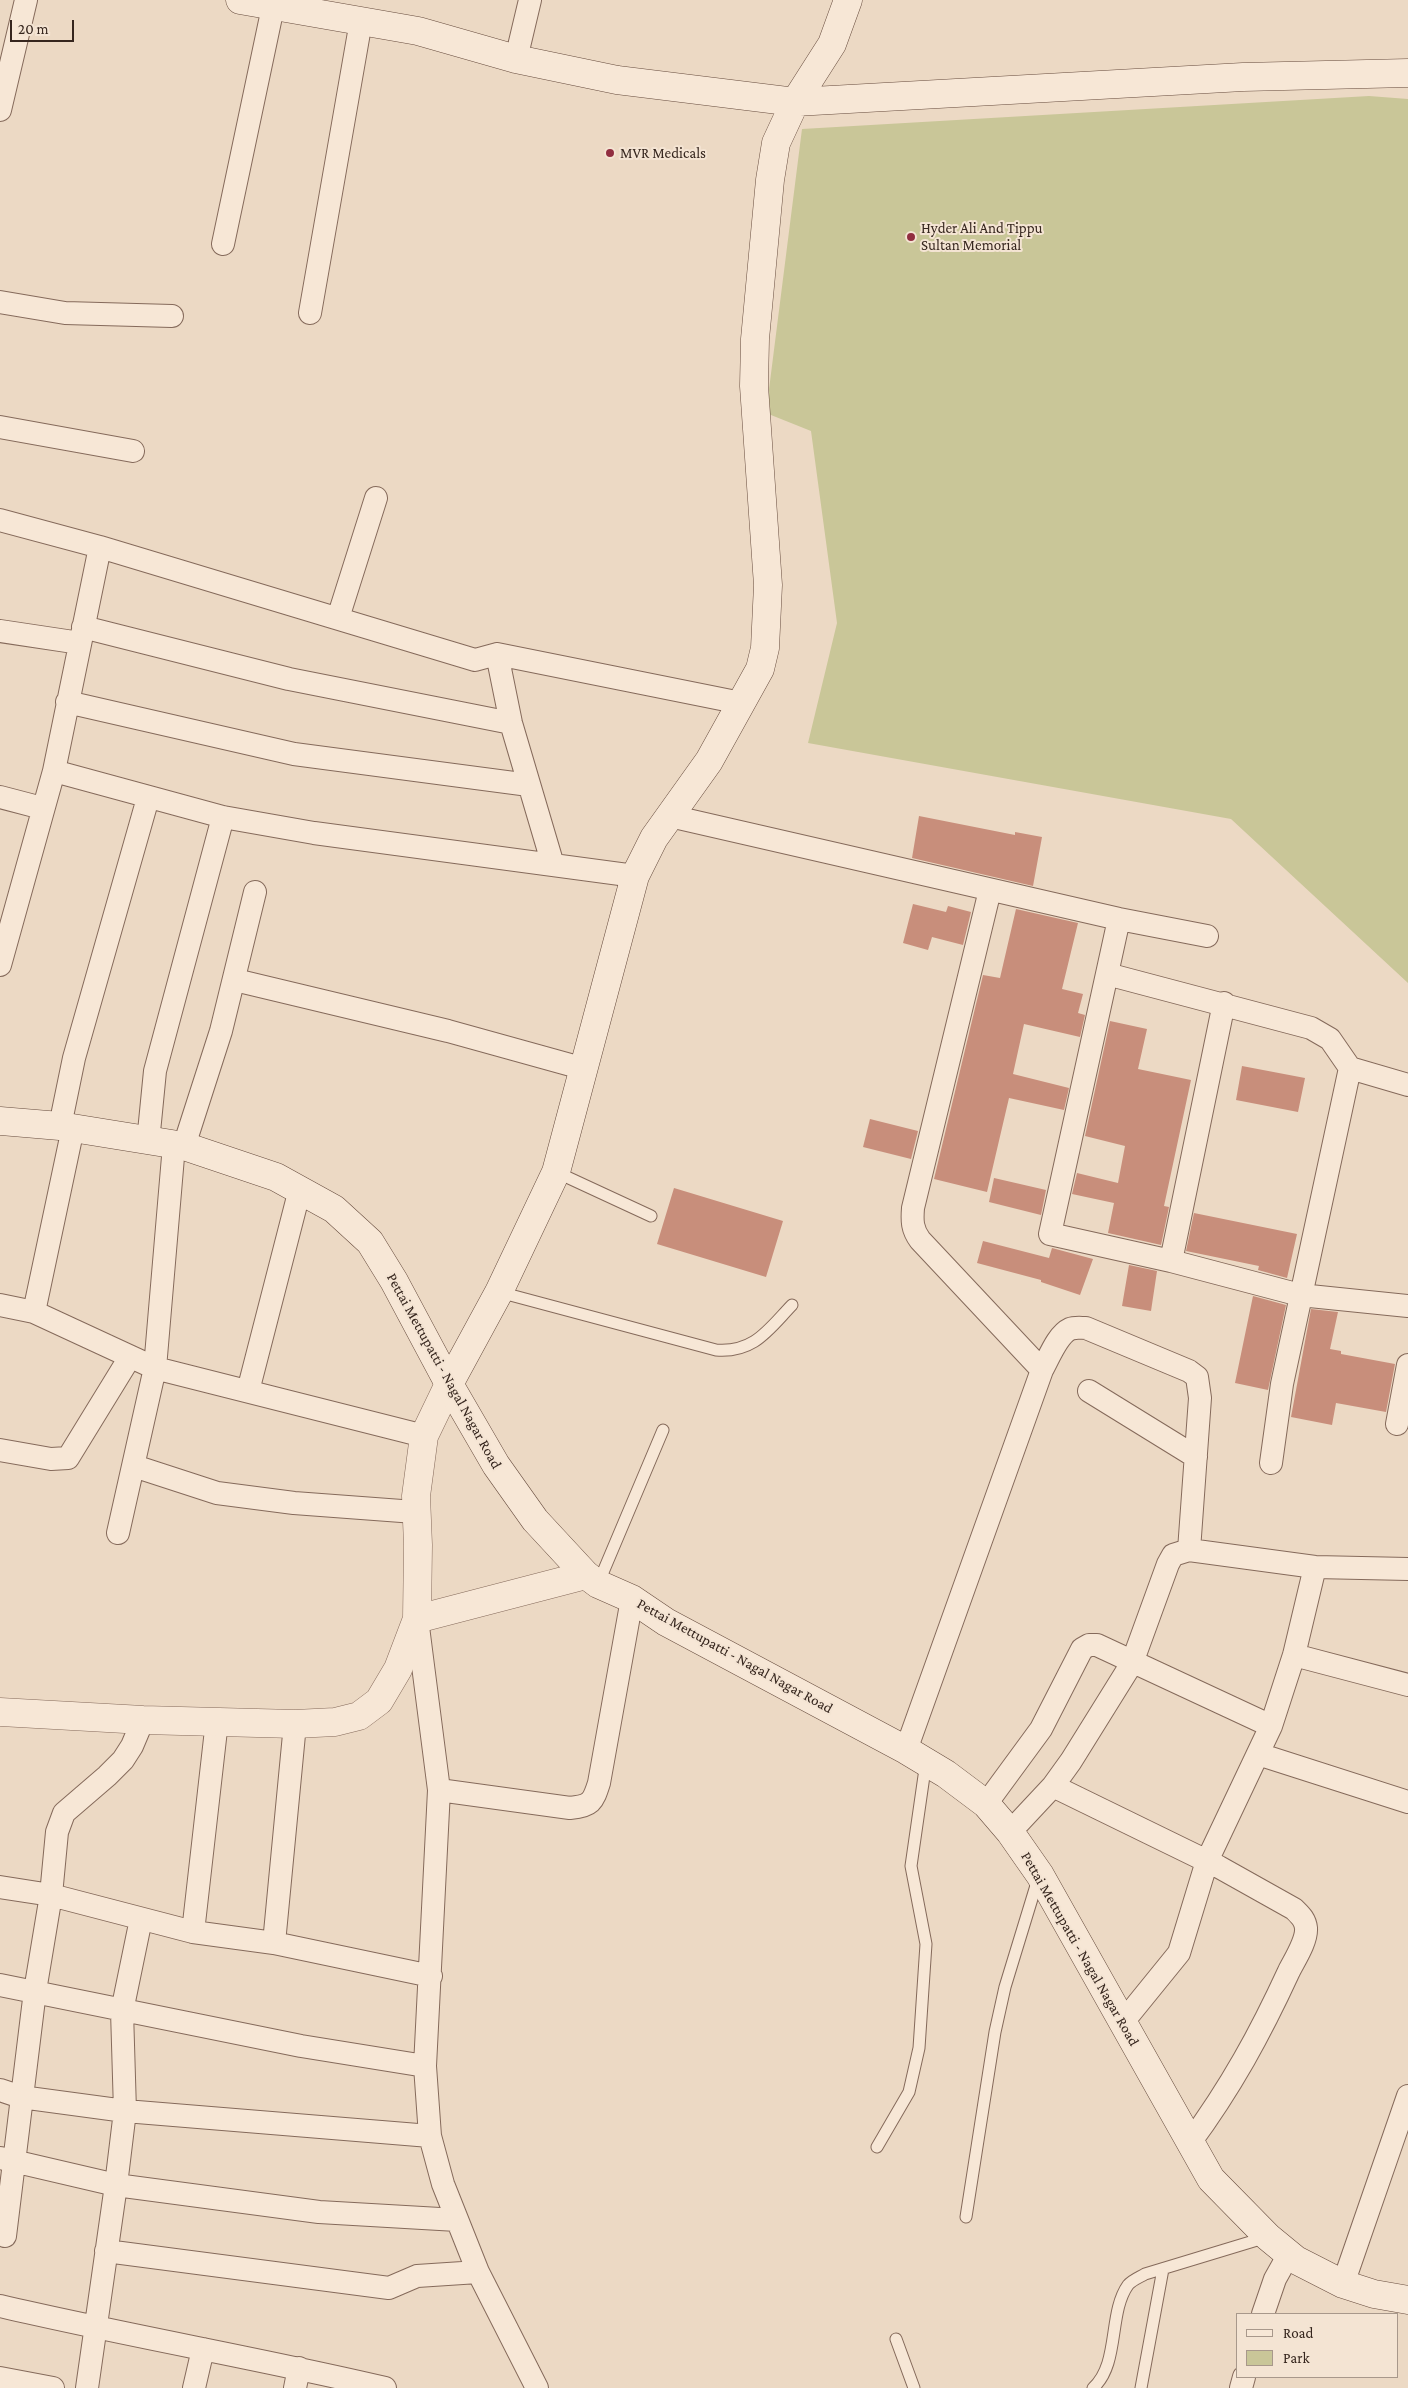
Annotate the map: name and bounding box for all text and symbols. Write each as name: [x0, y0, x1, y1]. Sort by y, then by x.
scale bar: [12, 10, 76, 42]
text: 20 m: [18, 21, 49, 37]
place label: MVR Medicals: [620, 144, 706, 162]
marker: MVR Medicals: [604, 147, 616, 159]
place label: Hyder Ali And Tippu Sultan Memorial: [921, 219, 1043, 254]
marker: Hyder Ali And Tippu Sultan Memorial: [905, 231, 917, 243]
street label: Pettai Mettupatti - Nagal Nagar Road: [383, 1270, 505, 1472]
street label: Pettai Mettupatti - Nagal Nagar Road: [634, 1595, 836, 1717]
street label: Pettai Mettupatti - Nagal Nagar Road: [1017, 1849, 1143, 2049]
legend: [1236, 2313, 1398, 2378]
text: Road: [1283, 2325, 1313, 2341]
text: Park: [1283, 2350, 1310, 2366]

